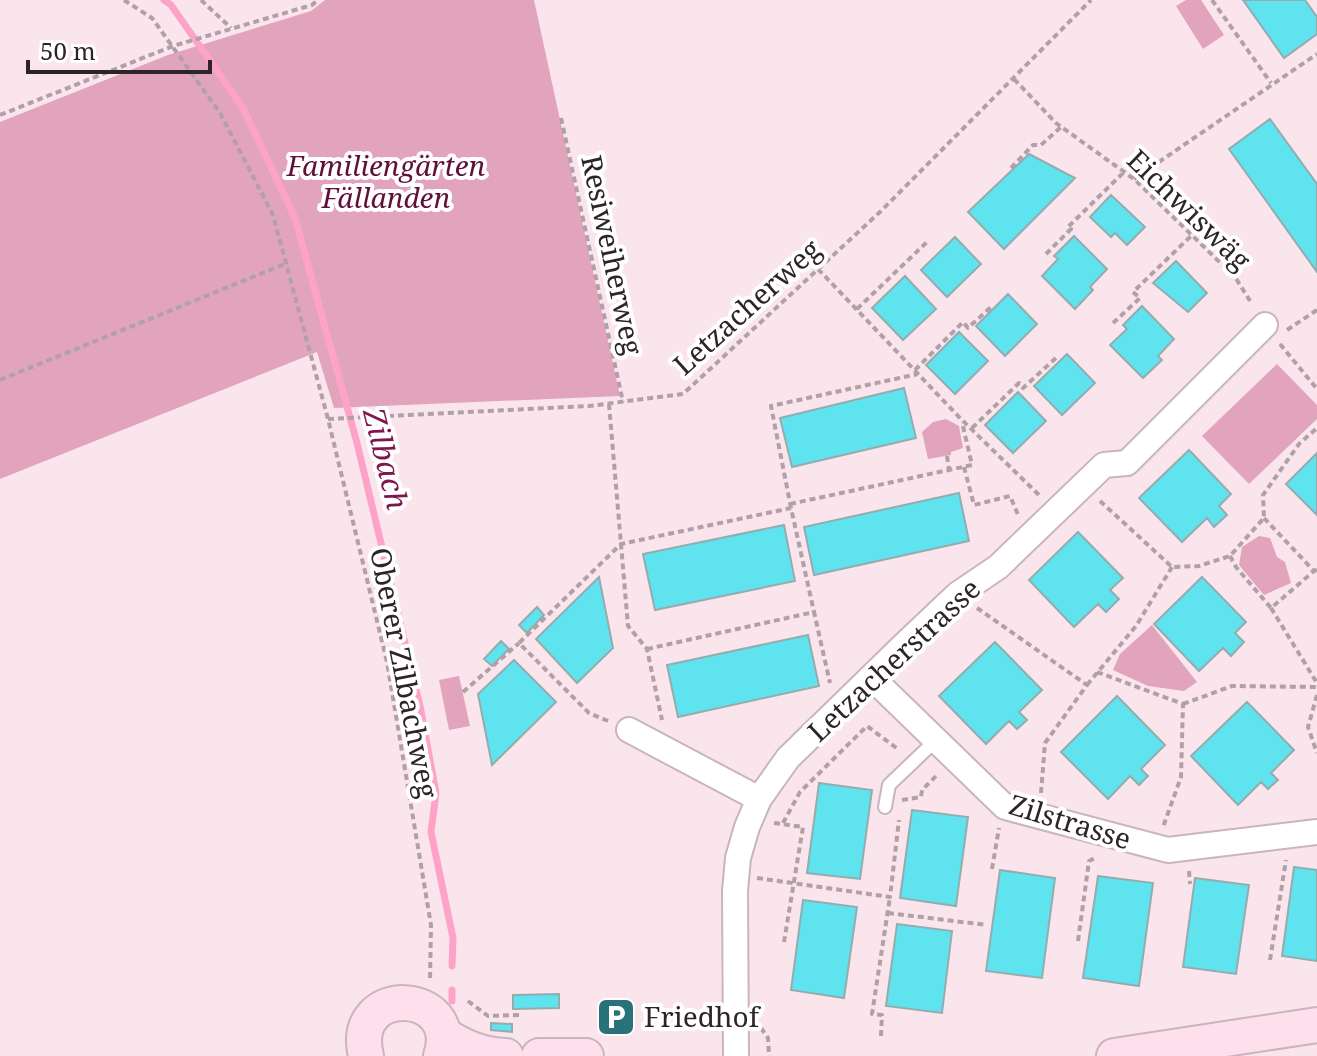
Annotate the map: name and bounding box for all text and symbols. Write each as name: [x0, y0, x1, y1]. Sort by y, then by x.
scale bar: [28, 24, 210, 74]
text: 50 m: [40, 34, 96, 67]
street label: Eichwiswäg: [1119, 141, 1260, 278]
park label: Familiengärten Fällanden: [286, 146, 486, 216]
street label: Resiweiherweg: [573, 151, 653, 358]
street label: Letzacherweg: [664, 230, 828, 383]
water label: Zilbach: [354, 403, 419, 514]
street label: Oberer Zilbachweg: [362, 544, 448, 801]
street label: Letzacherstrasse: [799, 569, 988, 749]
street label: Zilstrasse: [1005, 785, 1136, 858]
parking icon: Friedhof: [595, 996, 637, 1038]
place label: Friedhof: [644, 997, 762, 1035]

